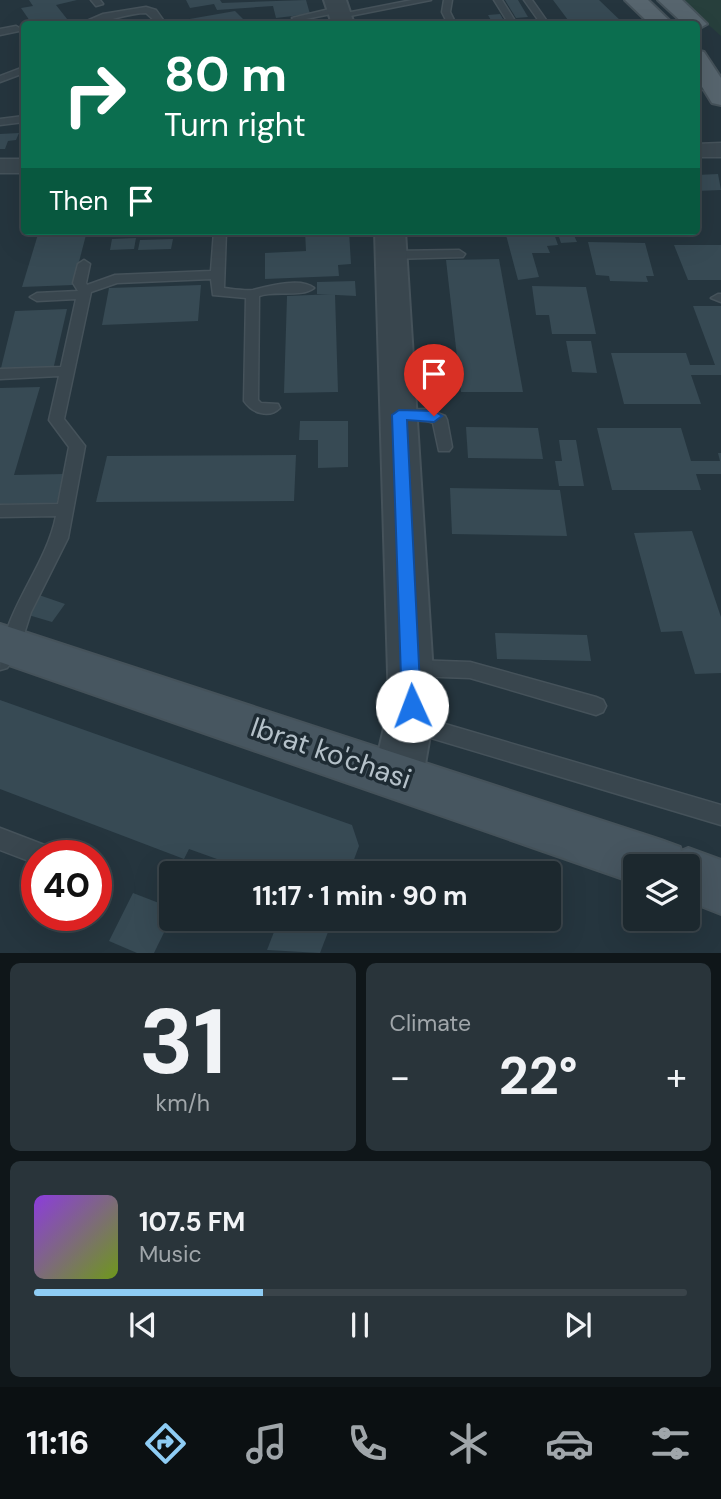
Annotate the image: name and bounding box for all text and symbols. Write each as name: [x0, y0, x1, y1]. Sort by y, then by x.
text: 80 m: [164, 42, 287, 106]
icon: right: [49, 49, 140, 140]
text: Turn right: [164, 104, 306, 146]
icon: arrive: [122, 182, 160, 220]
text: Then: [49, 184, 108, 218]
pin: [404, 344, 464, 416]
icon: arrive: [415, 355, 453, 393]
position arrow: [375, 669, 449, 743]
street label: Ibrat ko'chasi: [246, 708, 416, 798]
speed limit sign: 40: [21, 840, 112, 931]
map controls: [623, 854, 700, 931]
button: layers: [623, 854, 700, 931]
text: 11:17 · 1 min · 90 m: [252, 879, 468, 913]
text: 31: [139, 983, 226, 1101]
text: Climate: [390, 1008, 471, 1038]
text: 22°: [499, 1042, 578, 1110]
text: −: [390, 1052, 410, 1102]
text: +: [666, 1052, 687, 1102]
text: km/h: [156, 1088, 210, 1118]
text: 107.5 FM: [139, 1205, 245, 1239]
text: Music: [139, 1239, 202, 1269]
icon: previous: [124, 1306, 162, 1344]
icon: pause: [341, 1306, 379, 1344]
icon: next: [559, 1306, 597, 1344]
icon: directions: [141, 1419, 190, 1468]
icon: music: [242, 1419, 291, 1468]
icon: phone: [343, 1419, 392, 1468]
icon: climate: [444, 1419, 493, 1468]
icon: car: [545, 1419, 594, 1468]
icon: filters: [646, 1419, 695, 1468]
text: 11:16: [26, 1422, 89, 1464]

